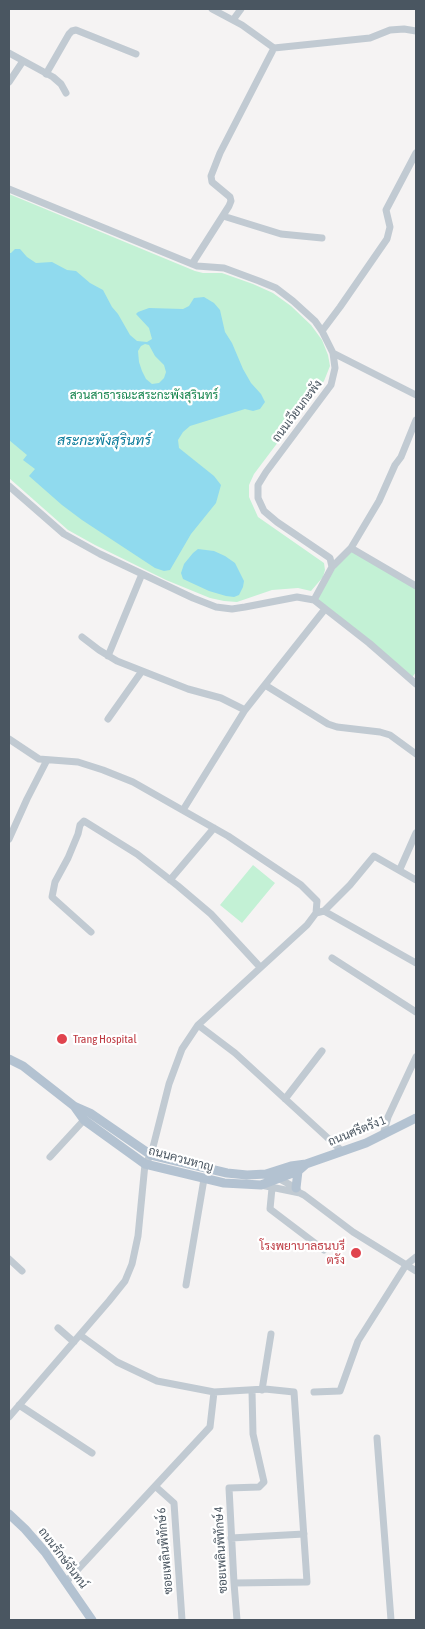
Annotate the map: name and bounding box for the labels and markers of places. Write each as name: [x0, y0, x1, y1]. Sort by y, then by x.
marker: Trang Hospital: [55, 1032, 69, 1046]
place label: Trang Hospital: [73, 1032, 137, 1046]
place label: โรงพยาบาลธนบุรี ตรัง: [260, 1239, 345, 1267]
marker: โรงพยาบาลธนบุรี ตรัง: [349, 1246, 363, 1260]

